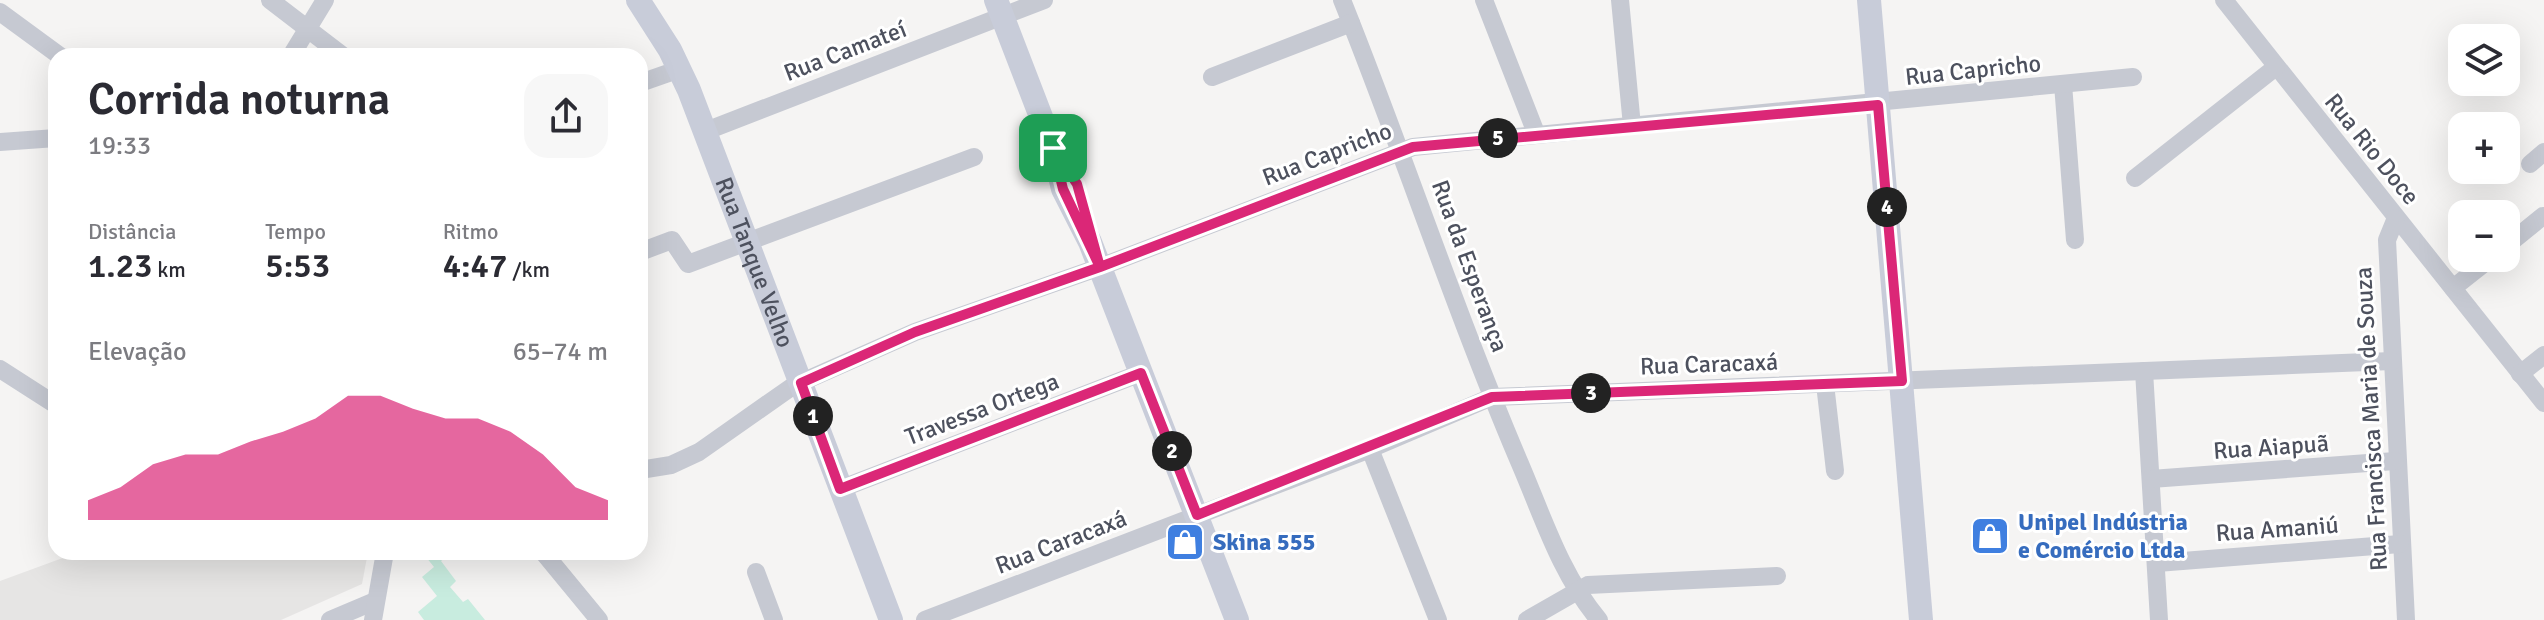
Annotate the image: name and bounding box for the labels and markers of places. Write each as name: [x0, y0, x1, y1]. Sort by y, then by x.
pin: [1019, 114, 1087, 182]
pin: 5: [1478, 118, 1518, 158]
pin: 4: [1867, 187, 1907, 227]
pin: 3: [1571, 373, 1611, 413]
pin: 1: [793, 396, 833, 436]
pin: 2: [1152, 431, 1192, 471]
place label: Unipel Indústria e Comércio Ltda: [2018, 507, 2188, 565]
shop icon: Unipel Indústria e Comércio Ltda: [1969, 515, 2011, 557]
shop icon: Skina 555: [1164, 521, 1206, 563]
place label: Skina 555: [1213, 527, 1316, 557]

